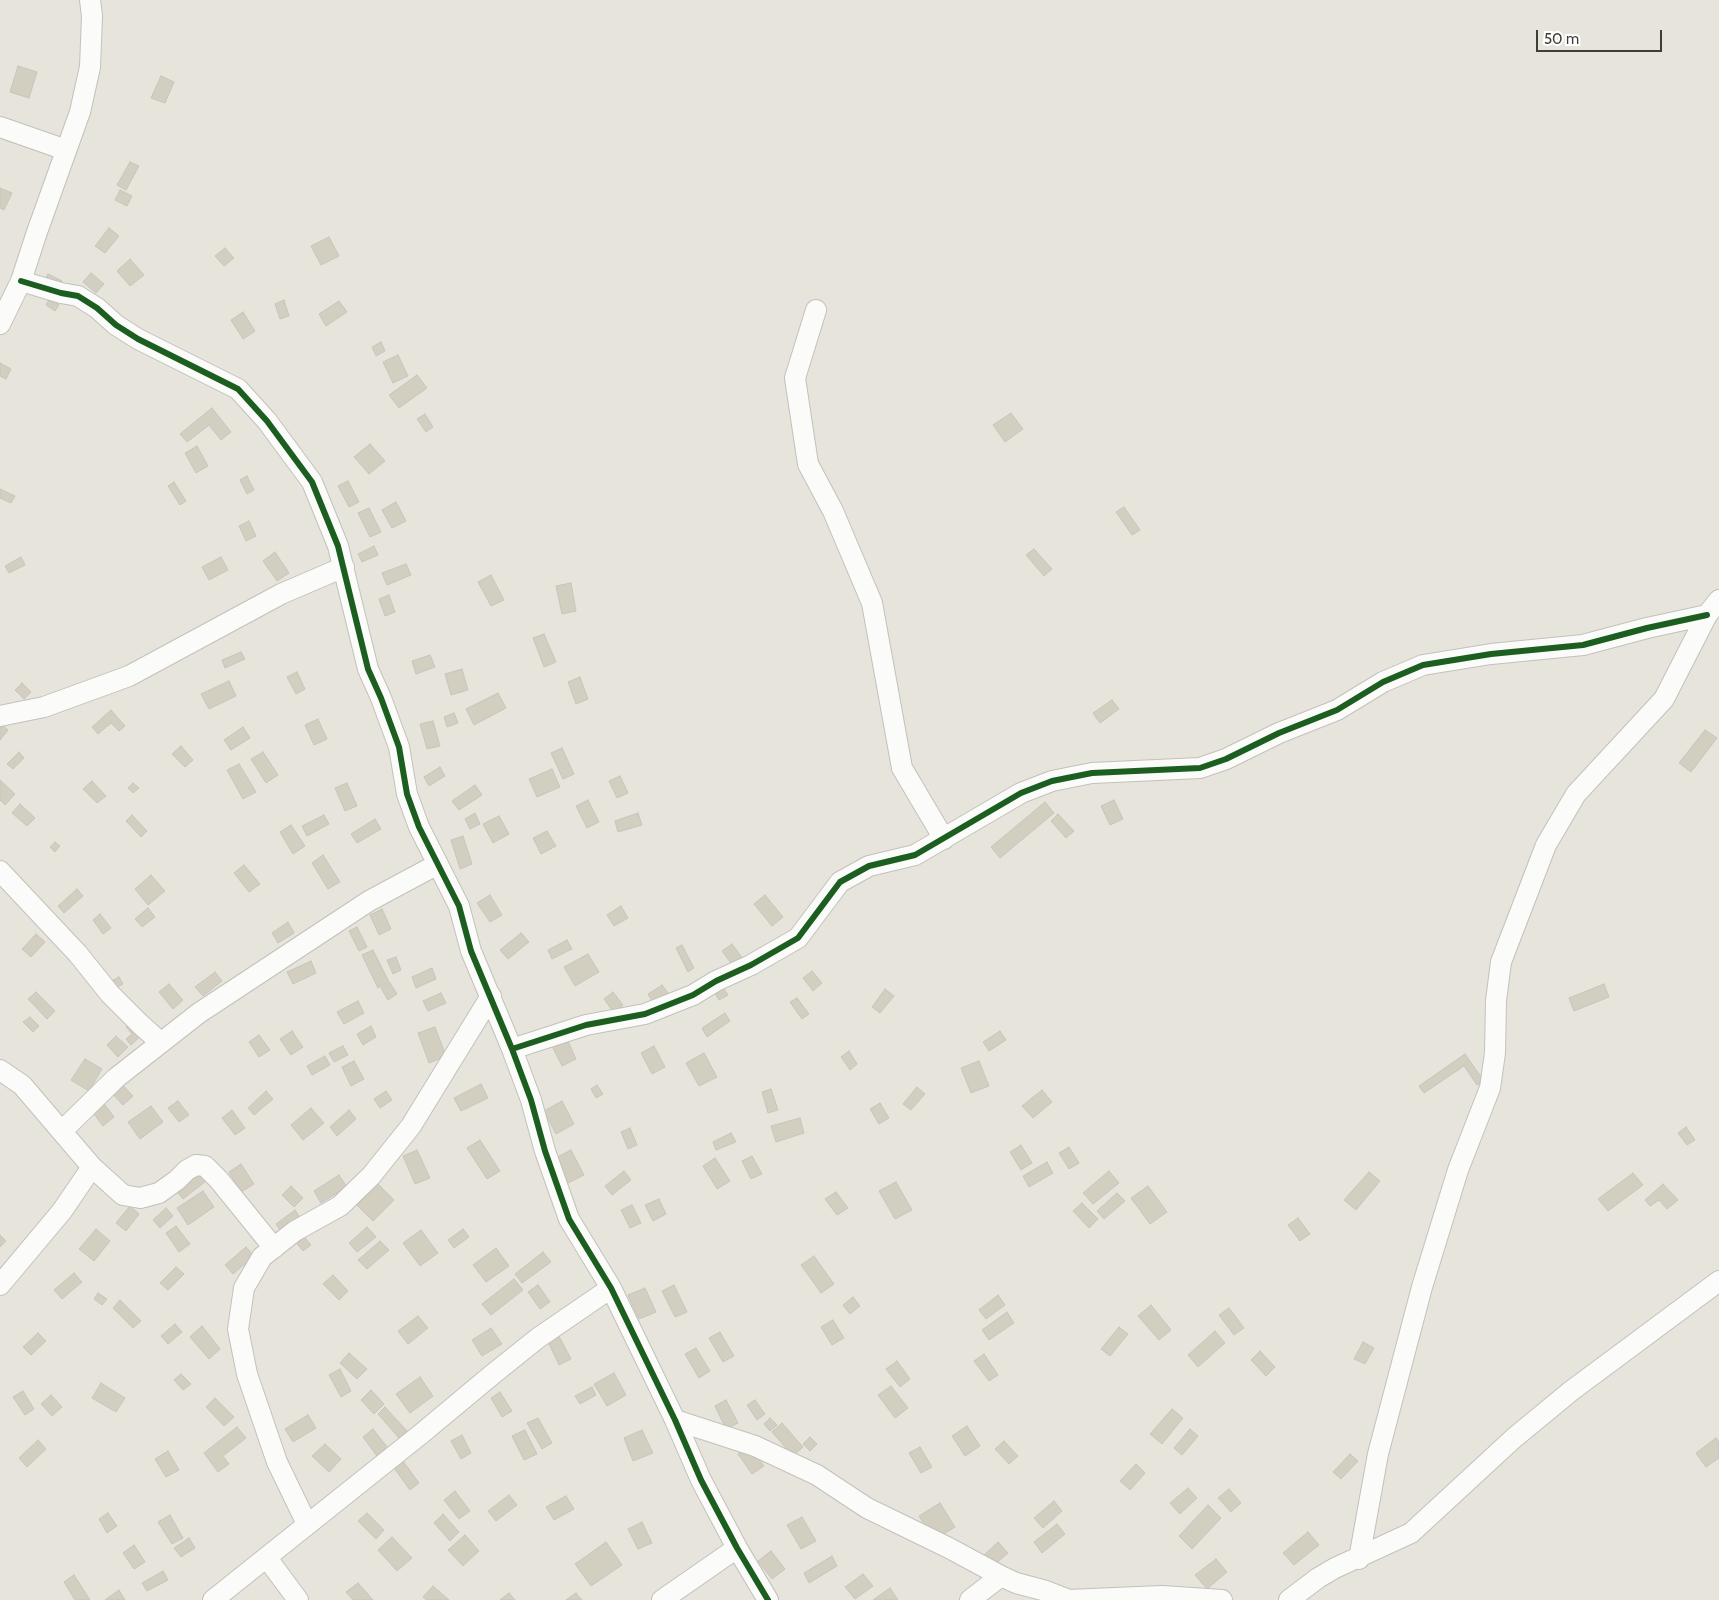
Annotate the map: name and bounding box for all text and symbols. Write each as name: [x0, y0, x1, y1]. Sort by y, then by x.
scale bar: [1539, 20, 1665, 52]
text: 50 m: [1544, 30, 1579, 48]

